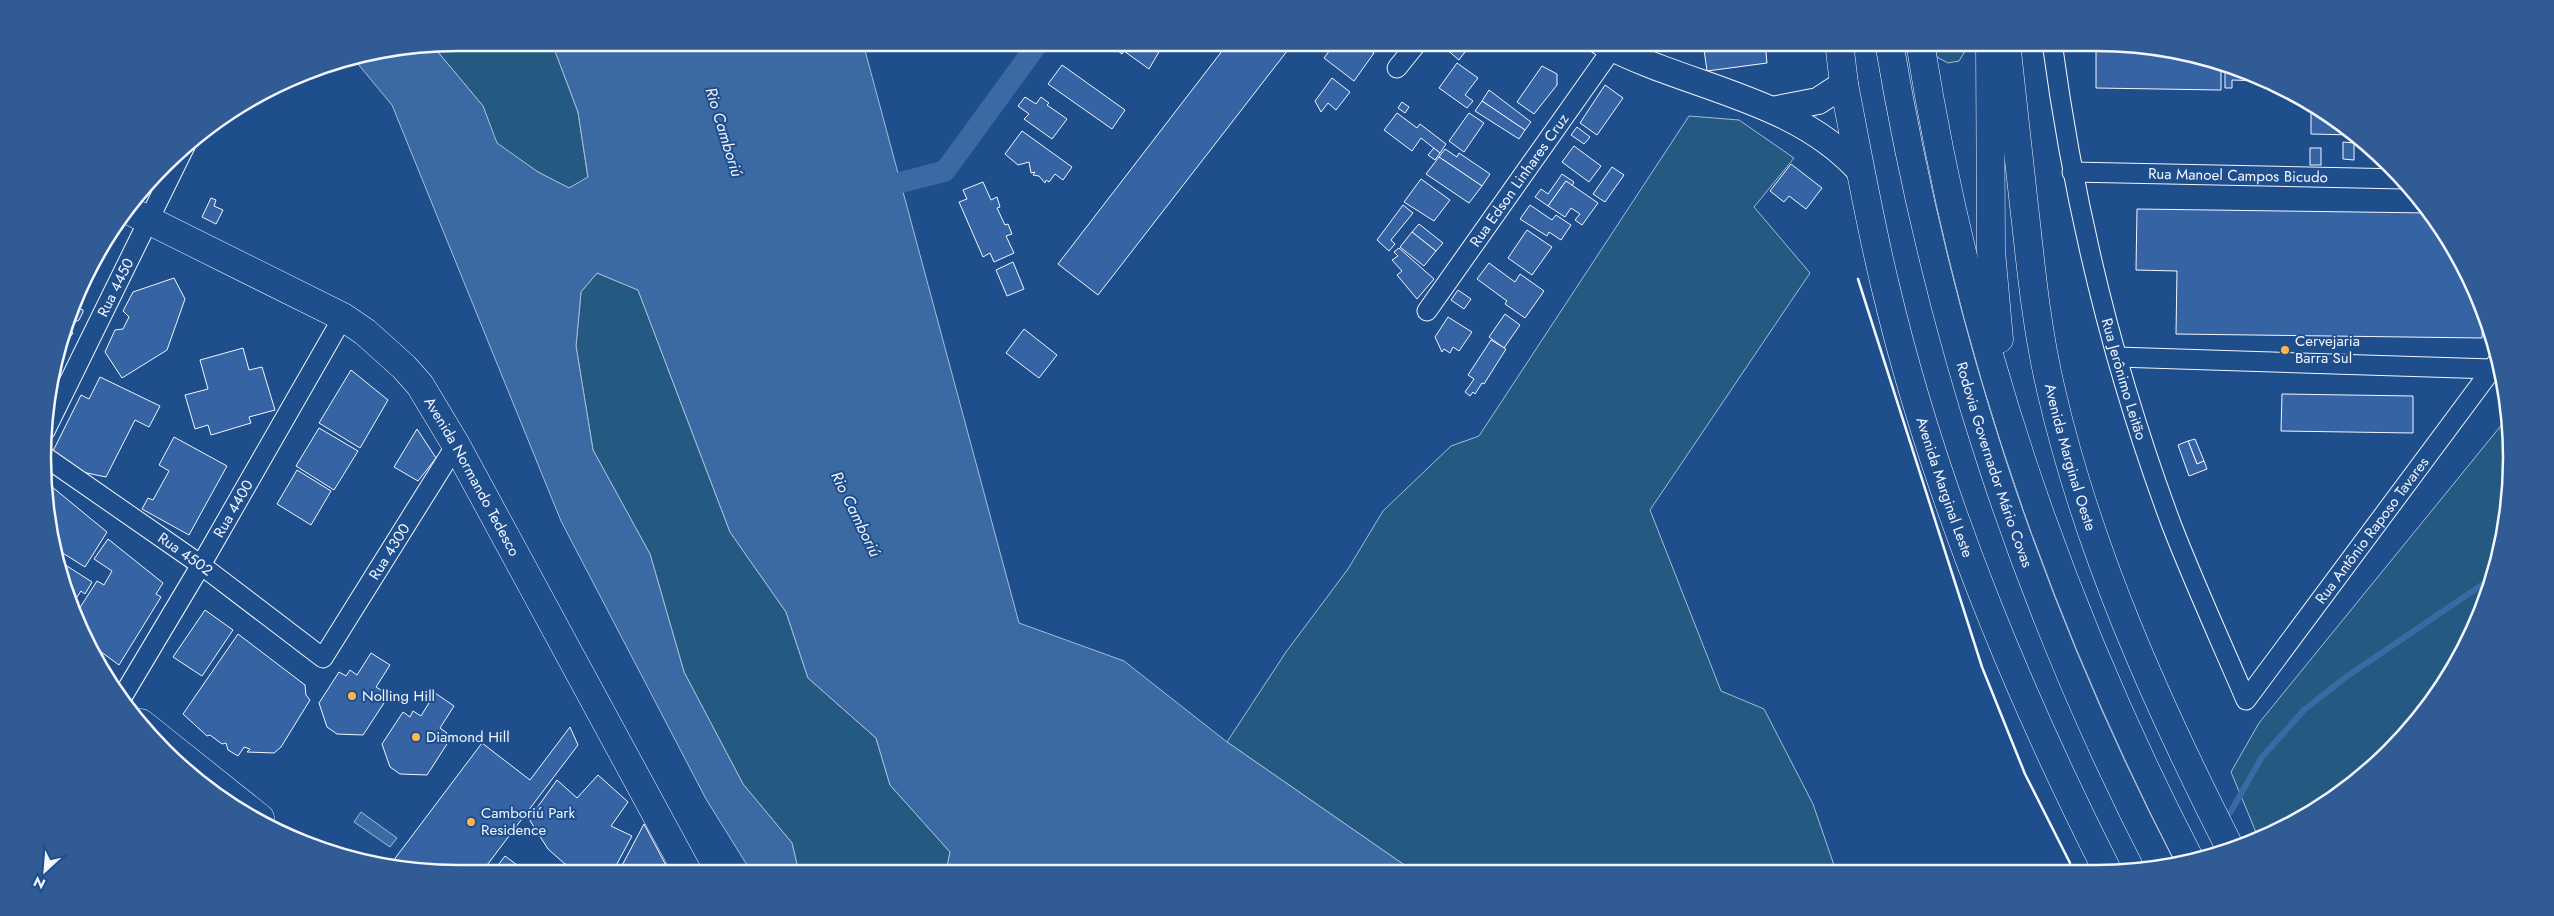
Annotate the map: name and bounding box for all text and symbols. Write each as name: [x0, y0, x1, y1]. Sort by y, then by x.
water label: Rio Camboriú: [699, 84, 749, 180]
street label: Rua Edson Linhares Cruz: [1465, 109, 1574, 251]
street label: Rua Manoel Campos Bicudo: [2148, 163, 2328, 188]
street label: Rua 4450: [92, 254, 139, 321]
street label: Rua Jerônimo Leitão: [2096, 316, 2152, 443]
place label: Cervejaria Barra Sul: [2295, 330, 2360, 369]
marker: Cervejaria Barra Sul: [2279, 344, 2291, 356]
street label: Rodovia Governador Mário Covas: [1950, 359, 2038, 571]
street label: Avenida Marginal Oeste: [2039, 381, 2102, 534]
street label: Avenida Normando Tedesco: [419, 393, 525, 560]
street label: Avenida Marginal Leste: [1910, 414, 1979, 561]
street label: Rua Antônio Raposo Tavares: [2310, 452, 2434, 609]
water label: Rio Camboriú: [825, 467, 887, 561]
street label: Rua 4400: [208, 476, 259, 542]
street label: Rua 4300: [363, 519, 415, 584]
street label: Rua 4502: [153, 527, 217, 581]
place label: Nolling Hill: [362, 685, 435, 707]
marker: Nolling Hill: [346, 690, 358, 702]
place label: Diamond Hill: [426, 726, 510, 748]
marker: Diamond Hill: [410, 731, 422, 743]
place label: Camboriú Park Residence: [481, 802, 575, 841]
marker: Camboriú Park Residence: [465, 816, 477, 828]
north arrow: [20, 846, 70, 896]
text: N: [30, 871, 49, 894]

